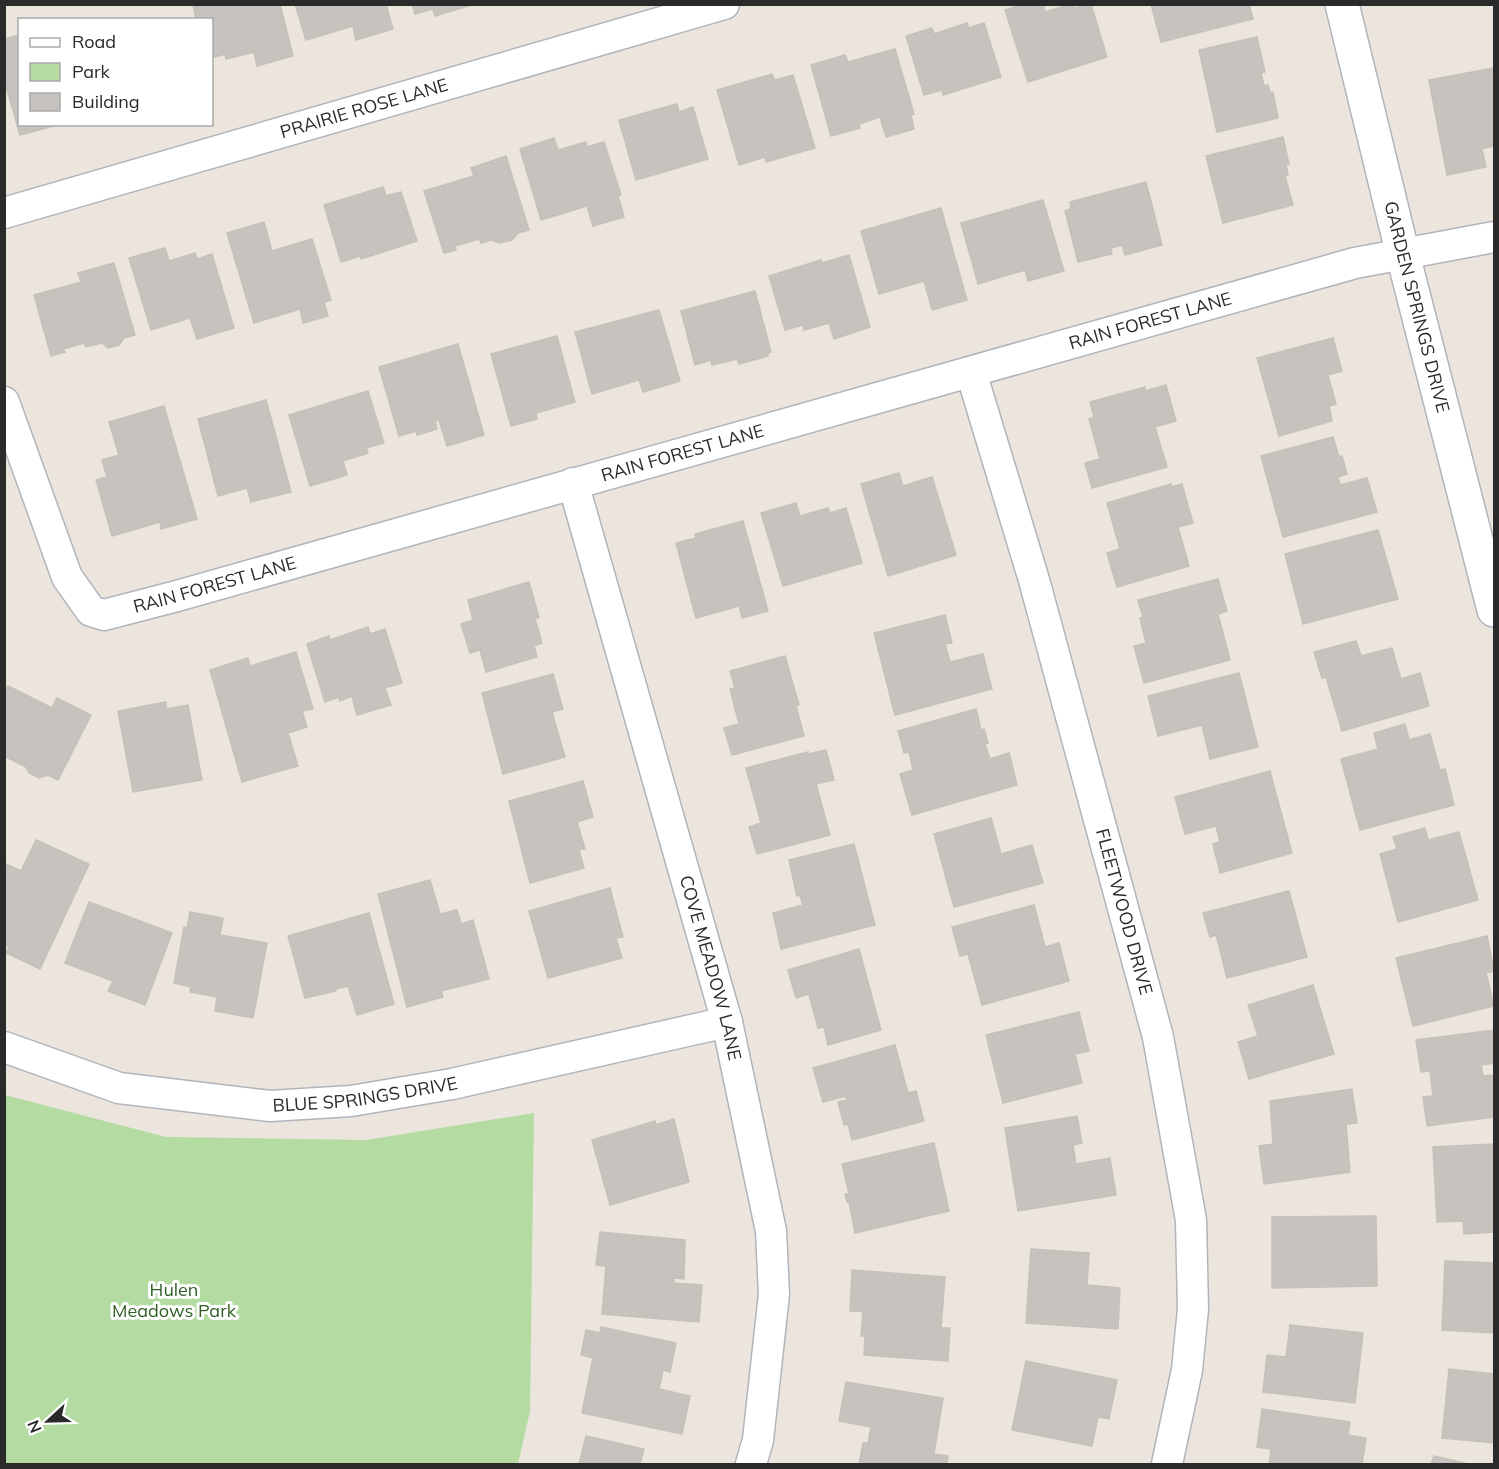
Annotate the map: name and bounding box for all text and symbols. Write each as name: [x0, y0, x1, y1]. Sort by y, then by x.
legend: [18, 18, 213, 126]
text: Road: [72, 30, 116, 53]
text: Park: [72, 60, 111, 83]
street label: PRAIRIE ROSE LANE: [277, 73, 451, 143]
text: Building: [72, 90, 140, 113]
street label: GARDEN SPRINGS DRIVE: [1379, 199, 1455, 415]
street label: RAIN FOREST LANE: [1066, 286, 1234, 354]
street label: RAIN FOREST LANE: [598, 419, 766, 487]
street label: RAIN FOREST LANE: [131, 551, 299, 618]
street label: FLEETWOOD DRIVE: [1091, 826, 1158, 997]
street label: COVE MEADOW LANE: [675, 872, 747, 1062]
street label: BLUE SPRINGS DRIVE: [272, 1071, 460, 1117]
park label: Hulen Meadows Park: [112, 1278, 237, 1322]
north arrow: [18, 1391, 78, 1451]
text: N: [23, 1417, 46, 1436]

